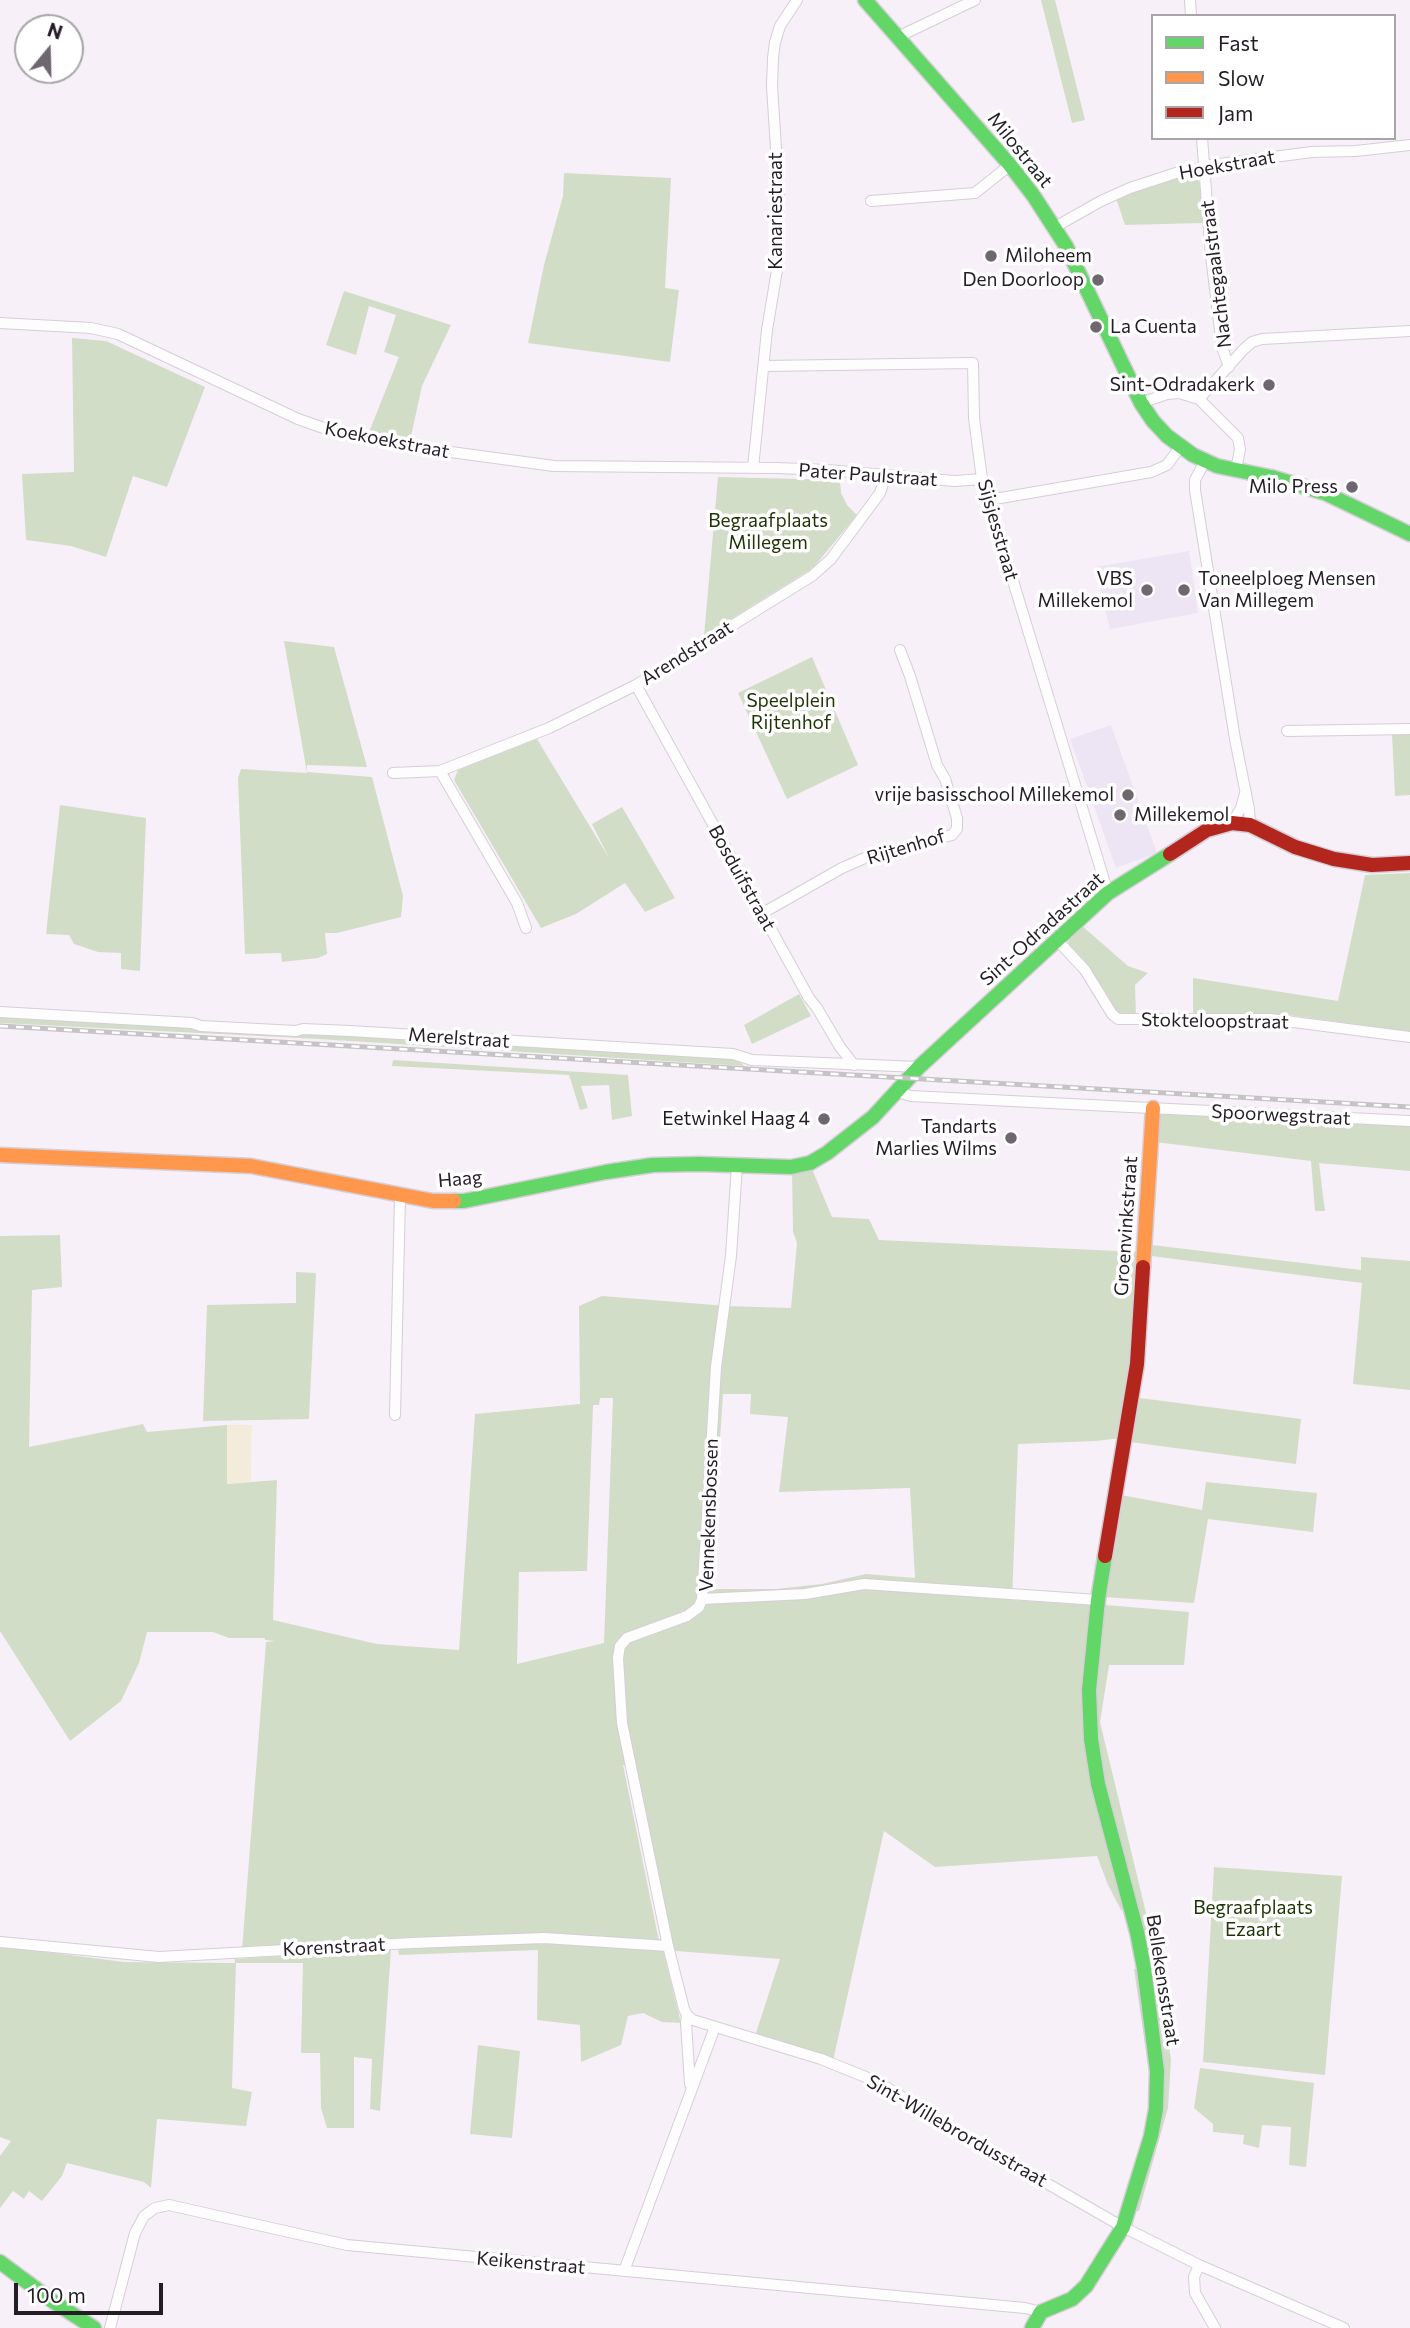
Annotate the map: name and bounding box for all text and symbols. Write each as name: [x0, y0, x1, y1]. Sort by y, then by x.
north arrow: [14, 14, 84, 84]
legend: [1151, 14, 1396, 140]
text: N: [45, 17, 66, 44]
text: Fast: [1218, 30, 1259, 55]
text: Slow: [1218, 65, 1265, 90]
text: Jam: [1218, 100, 1253, 125]
street label: Milostraat: [983, 108, 1057, 192]
street label: Hoekstraat: [1177, 145, 1277, 185]
street label: Kanariestraat: [765, 152, 787, 270]
street label: Nachtegaalstraat: [1196, 199, 1236, 349]
place label: Miloheem: [1005, 245, 1092, 267]
marker: Miloheem: [983, 248, 999, 264]
place label: Den Doorloop: [962, 269, 1084, 291]
marker: Den Doorloop: [1090, 272, 1106, 288]
place label: La Cuenta: [1110, 316, 1197, 338]
marker: La Cuenta: [1088, 319, 1104, 335]
place label: Sint-Odradakerk: [1110, 374, 1255, 396]
marker: Sint-Odradakerk: [1261, 377, 1277, 393]
street label: Koekoekstraat: [323, 417, 451, 463]
street label: Pater Paulstraat: [798, 459, 938, 491]
place label: Milo Press: [1249, 476, 1338, 498]
street label: Sijsjesstraat: [973, 477, 1023, 583]
marker: Milo Press: [1344, 479, 1360, 495]
park label: Begraafplaats Millegem: [708, 510, 828, 554]
place label: VBS Millekemol: [1038, 568, 1133, 612]
place label: Toneelploeg Mensen Van Millegem: [1198, 568, 1376, 612]
marker: VBS Millekemol: [1139, 582, 1155, 598]
marker: Toneelploeg Mensen Van Millegem: [1176, 582, 1192, 598]
street label: Arendstraat: [637, 616, 737, 690]
park label: Speelplein Rijtenhof: [746, 690, 836, 734]
place label: vrije basisschool Millekemol: [874, 784, 1114, 806]
marker: vrije basisschool Millekemol: [1120, 787, 1136, 803]
place label: Millekemol: [1134, 804, 1229, 826]
marker: Millekemol: [1112, 807, 1128, 823]
street label: Bosduifstraat: [704, 821, 780, 935]
street label: Rijtenhof: [864, 824, 948, 870]
street label: Sint-Odradastraat: [975, 867, 1109, 991]
street label: Stokteloopstraat: [1141, 1008, 1289, 1034]
street label: Merelstraat: [407, 1023, 511, 1053]
street label: Spoorwegstraat: [1211, 1100, 1351, 1130]
place label: Eetwinkel Haag 4: [662, 1108, 810, 1130]
marker: Eetwinkel Haag 4: [816, 1111, 832, 1127]
place label: Tandarts Marlies Wilms: [875, 1116, 997, 1160]
marker: Tandarts Marlies Wilms: [1003, 1130, 1019, 1146]
street label: Groenvinkstraat: [1110, 1155, 1142, 1297]
street label: Haag: [437, 1166, 483, 1192]
street label: Vennekensbossen: [695, 1438, 723, 1592]
park label: Begraafplaats Ezaart: [1193, 1897, 1313, 1941]
street label: Bellekensstraat: [1141, 1913, 1185, 2047]
street label: Korenstraat: [282, 1933, 386, 1961]
street label: Sint-Willebrordusstraat: [863, 2070, 1051, 2192]
street label: Keikenstraat: [476, 2247, 586, 2279]
scale bar: [18, 2268, 166, 2312]
text: 100 m: [27, 2282, 86, 2307]

